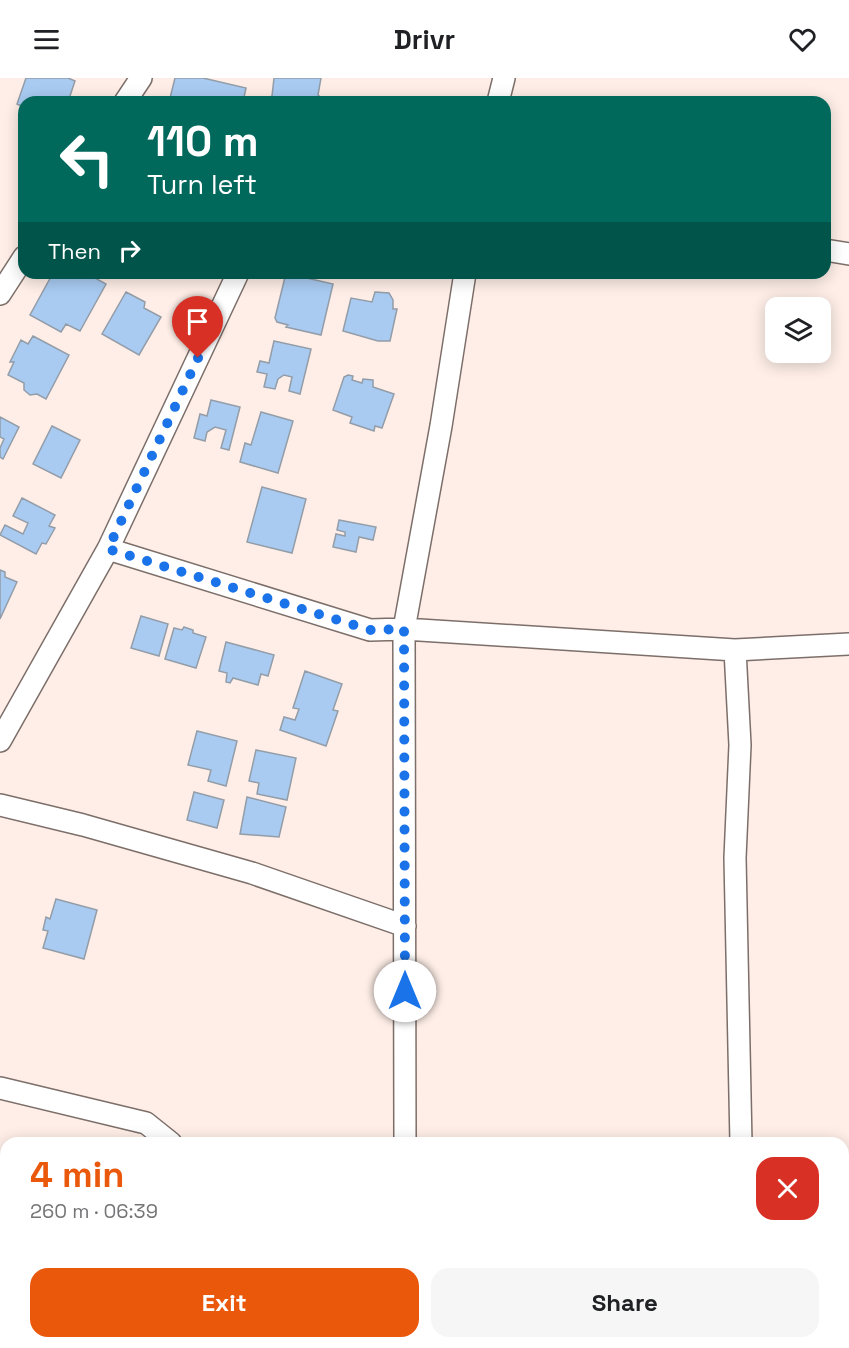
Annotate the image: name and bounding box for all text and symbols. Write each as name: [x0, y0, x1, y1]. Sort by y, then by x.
text: Drivr: [394, 22, 455, 57]
icon: menu: [30, 23, 63, 56]
icon: heart: [786, 23, 819, 56]
text: 110 m: [147, 115, 259, 168]
icon: left: [48, 120, 126, 198]
text: Turn left: [147, 167, 257, 202]
icon: right: [113, 234, 146, 267]
text: Then: [48, 237, 101, 265]
pin: [172, 296, 223, 358]
map controls: [765, 297, 831, 363]
button: layers: [765, 297, 831, 363]
icon: arrive: [181, 305, 214, 338]
position arrow: [373, 959, 437, 1023]
text: 4 min: [30, 1152, 125, 1198]
button: close: [756, 1157, 819, 1220]
text: 260 m · 06:39: [30, 1198, 158, 1224]
button: Exit: [30, 1268, 419, 1337]
button: Share: [431, 1268, 819, 1337]

